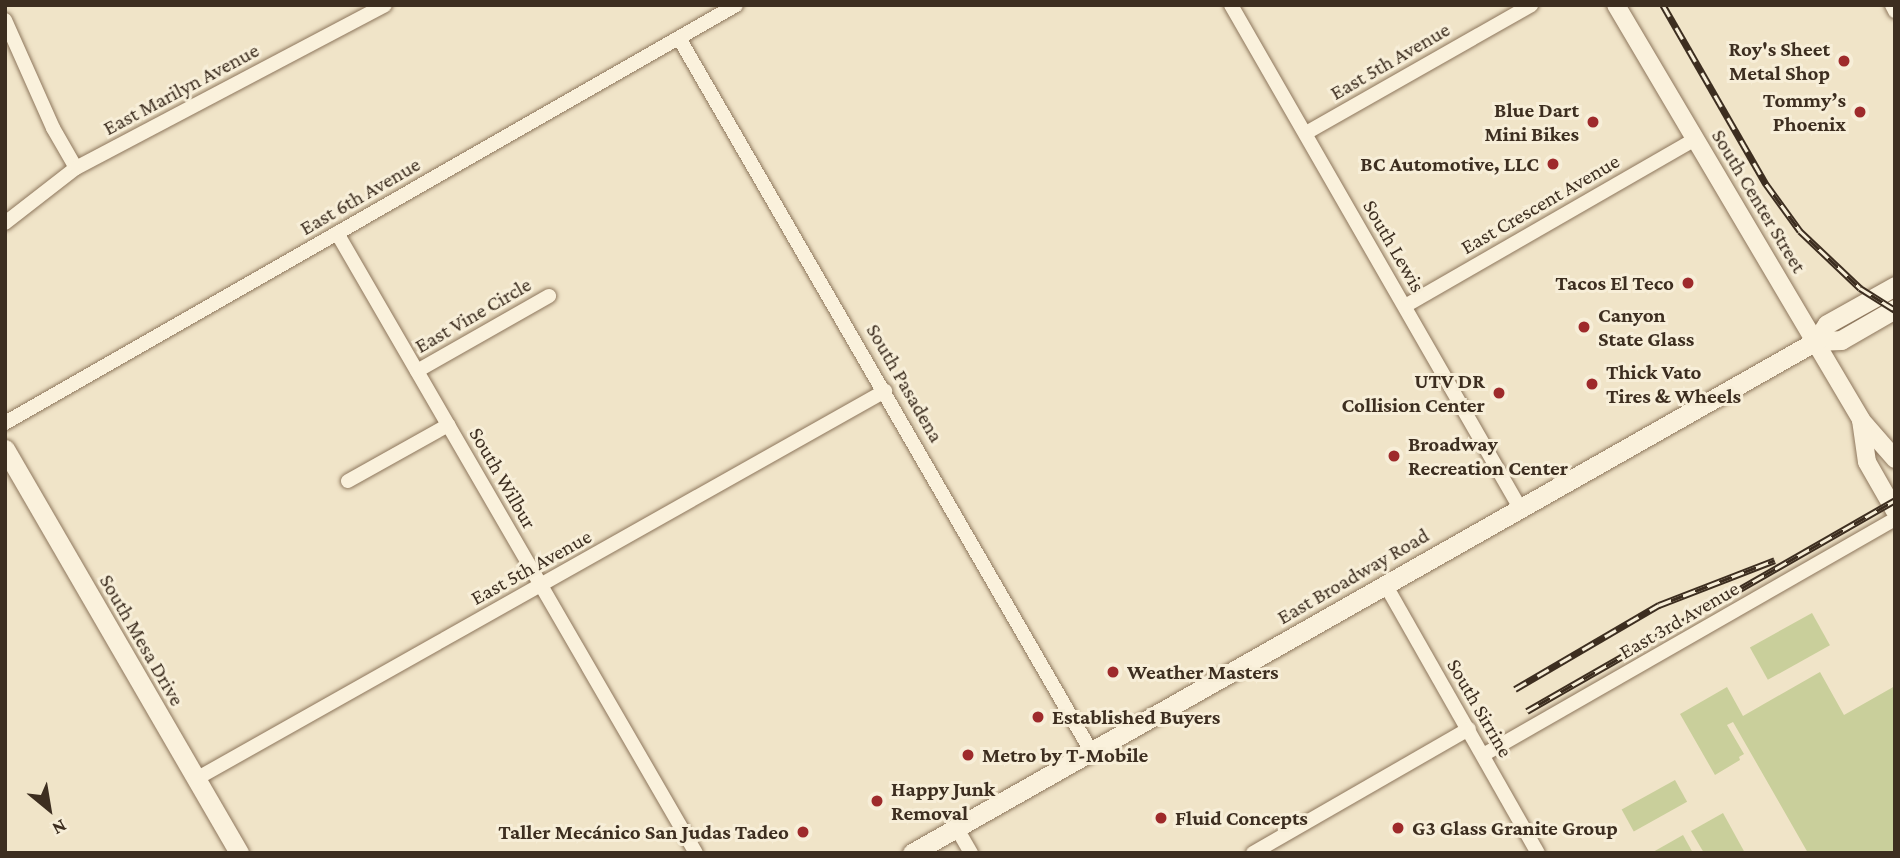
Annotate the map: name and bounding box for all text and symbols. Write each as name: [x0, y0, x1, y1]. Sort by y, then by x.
street label: East 5th Avenue: [1326, 17, 1454, 105]
place label: Roy's Sheet Metal Shop: [1728, 36, 1830, 86]
street label: East Marilyn Avenue: [99, 37, 263, 141]
marker: Roy's Sheet Metal Shop: [1836, 53, 1852, 69]
place label: Tommy’s Phoenix: [1763, 87, 1846, 137]
place label: Blue Dart Mini Bikes: [1485, 97, 1579, 147]
marker: Tommy’s Phoenix: [1852, 104, 1868, 120]
marker: Blue Dart Mini Bikes: [1585, 114, 1601, 130]
street label: South Center Street: [1706, 125, 1812, 277]
street label: East Crescent Avenue: [1456, 148, 1624, 260]
street label: East 6th Avenue: [295, 151, 425, 241]
place label: BC Automotive, LLC: [1360, 151, 1539, 177]
marker: BC Automotive, LLC: [1545, 156, 1561, 172]
street label: South Lewis: [1357, 195, 1431, 297]
place label: Tacos El Teco: [1555, 270, 1674, 296]
street label: East Vine Circle: [410, 272, 536, 358]
marker: Tacos El Teco: [1680, 275, 1696, 291]
place label: Canyon State Glass: [1598, 302, 1694, 352]
street label: South Pasadena: [861, 319, 949, 447]
marker: Canyon State Glass: [1576, 319, 1592, 335]
place label: Thick Vato Tires & Wheels: [1606, 359, 1741, 409]
place label: UTV DR Collision Center: [1341, 368, 1485, 418]
marker: Thick Vato Tires & Wheels: [1584, 376, 1600, 392]
marker: UTV DR Collision Center: [1491, 385, 1507, 401]
street label: South Wilbur: [464, 423, 542, 533]
place label: Broadway Recreation Center: [1408, 431, 1568, 481]
marker: Broadway Recreation Center: [1386, 448, 1402, 464]
street label: East Broadway Road: [1273, 522, 1433, 630]
street label: East 5th Avenue: [466, 523, 596, 611]
street label: South Mesa Drive: [94, 570, 190, 710]
street label: East 3rd Avenue: [1615, 576, 1743, 664]
street label: South Sirrine: [1442, 654, 1518, 762]
place label: Weather Masters: [1127, 659, 1279, 685]
marker: Weather Masters: [1105, 664, 1121, 680]
place label: Established Buyers: [1052, 704, 1220, 730]
marker: Established Buyers: [1030, 709, 1046, 725]
place label: Metro by T-Mobile: [982, 742, 1148, 768]
marker: Metro by T-Mobile: [960, 747, 976, 763]
north arrow: [14, 774, 84, 844]
place label: Happy Junk Removal: [891, 776, 995, 826]
marker: Happy Junk Removal: [869, 793, 885, 809]
place label: Fluid Concepts: [1175, 805, 1308, 831]
marker: Fluid Concepts: [1153, 810, 1169, 826]
text: N: [49, 815, 71, 840]
place label: G3 Glass Granite Group: [1412, 815, 1618, 841]
place label: Taller Mecánico San Judas Tadeo: [498, 819, 789, 845]
marker: G3 Glass Granite Group: [1390, 820, 1406, 836]
marker: Taller Mecánico San Judas Tadeo: [795, 824, 811, 840]

